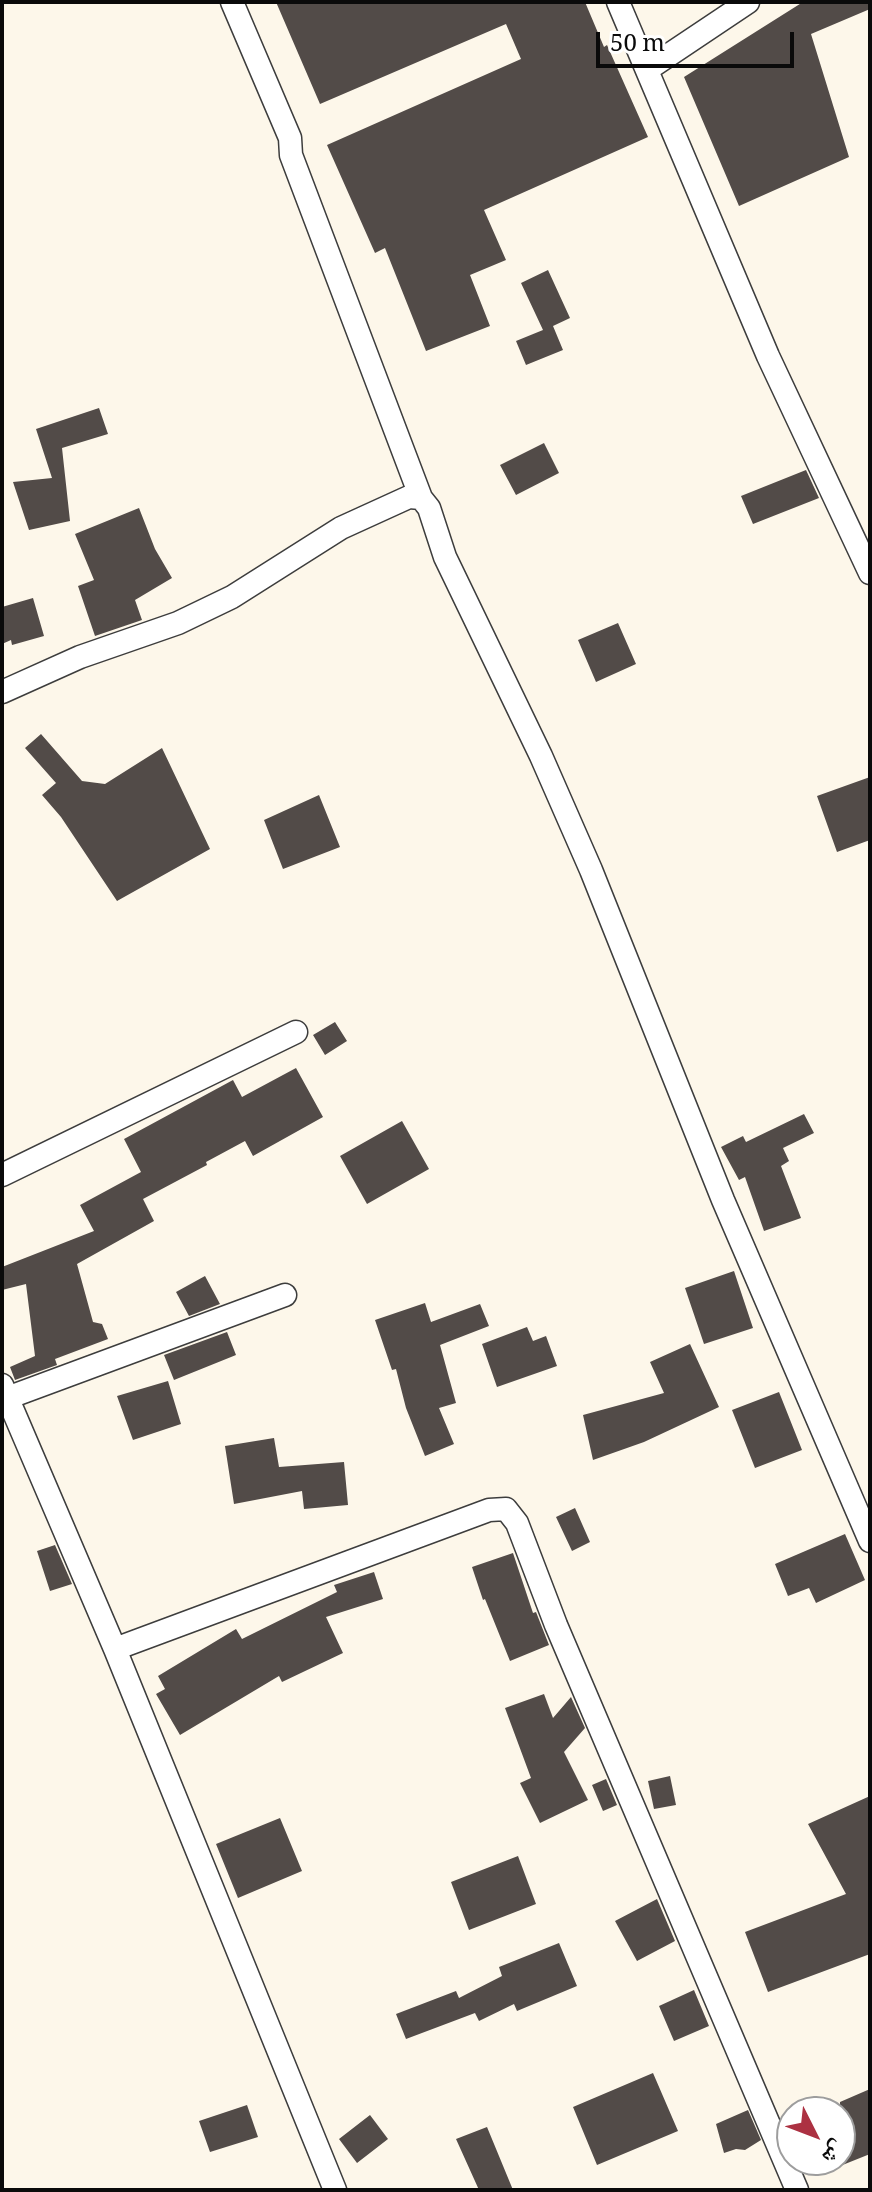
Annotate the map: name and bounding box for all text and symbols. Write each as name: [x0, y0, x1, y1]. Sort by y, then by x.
scale bar: [600, 16, 798, 66]
text: 50 m: [610, 25, 665, 66]
north arrow: [776, 2096, 856, 2176]
text: ش: [810, 2129, 854, 2172]

